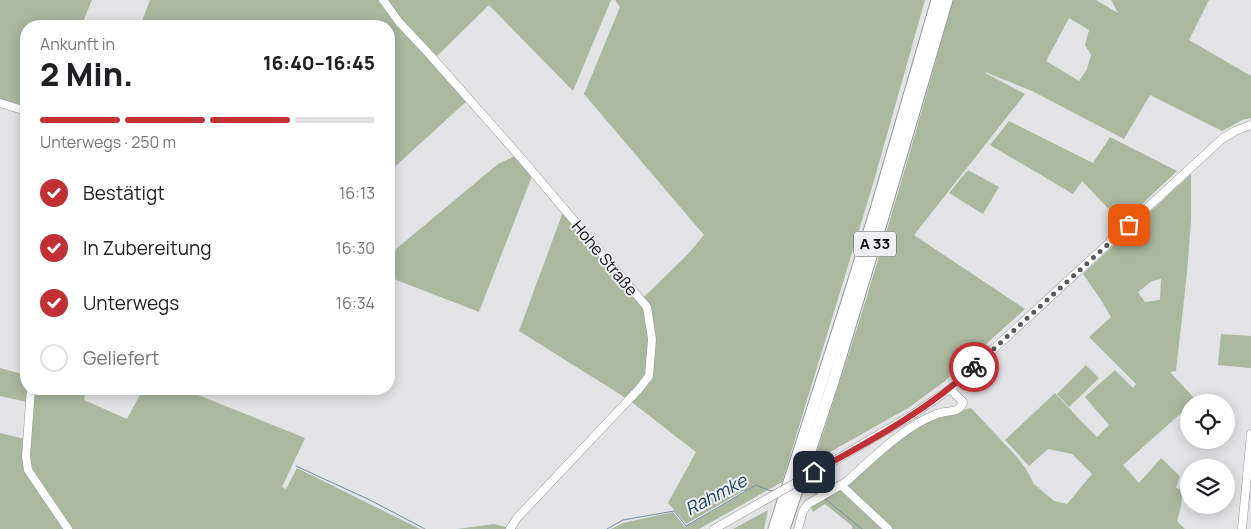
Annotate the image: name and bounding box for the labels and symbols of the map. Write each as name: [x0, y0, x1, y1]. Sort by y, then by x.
pin: [1108, 204, 1150, 246]
street label: Hohe Straße: [567, 216, 643, 300]
road number: A 33: [854, 232, 896, 256]
courier: [949, 342, 999, 392]
pin: [793, 451, 835, 493]
water label: Rahmke: [681, 467, 752, 520]

